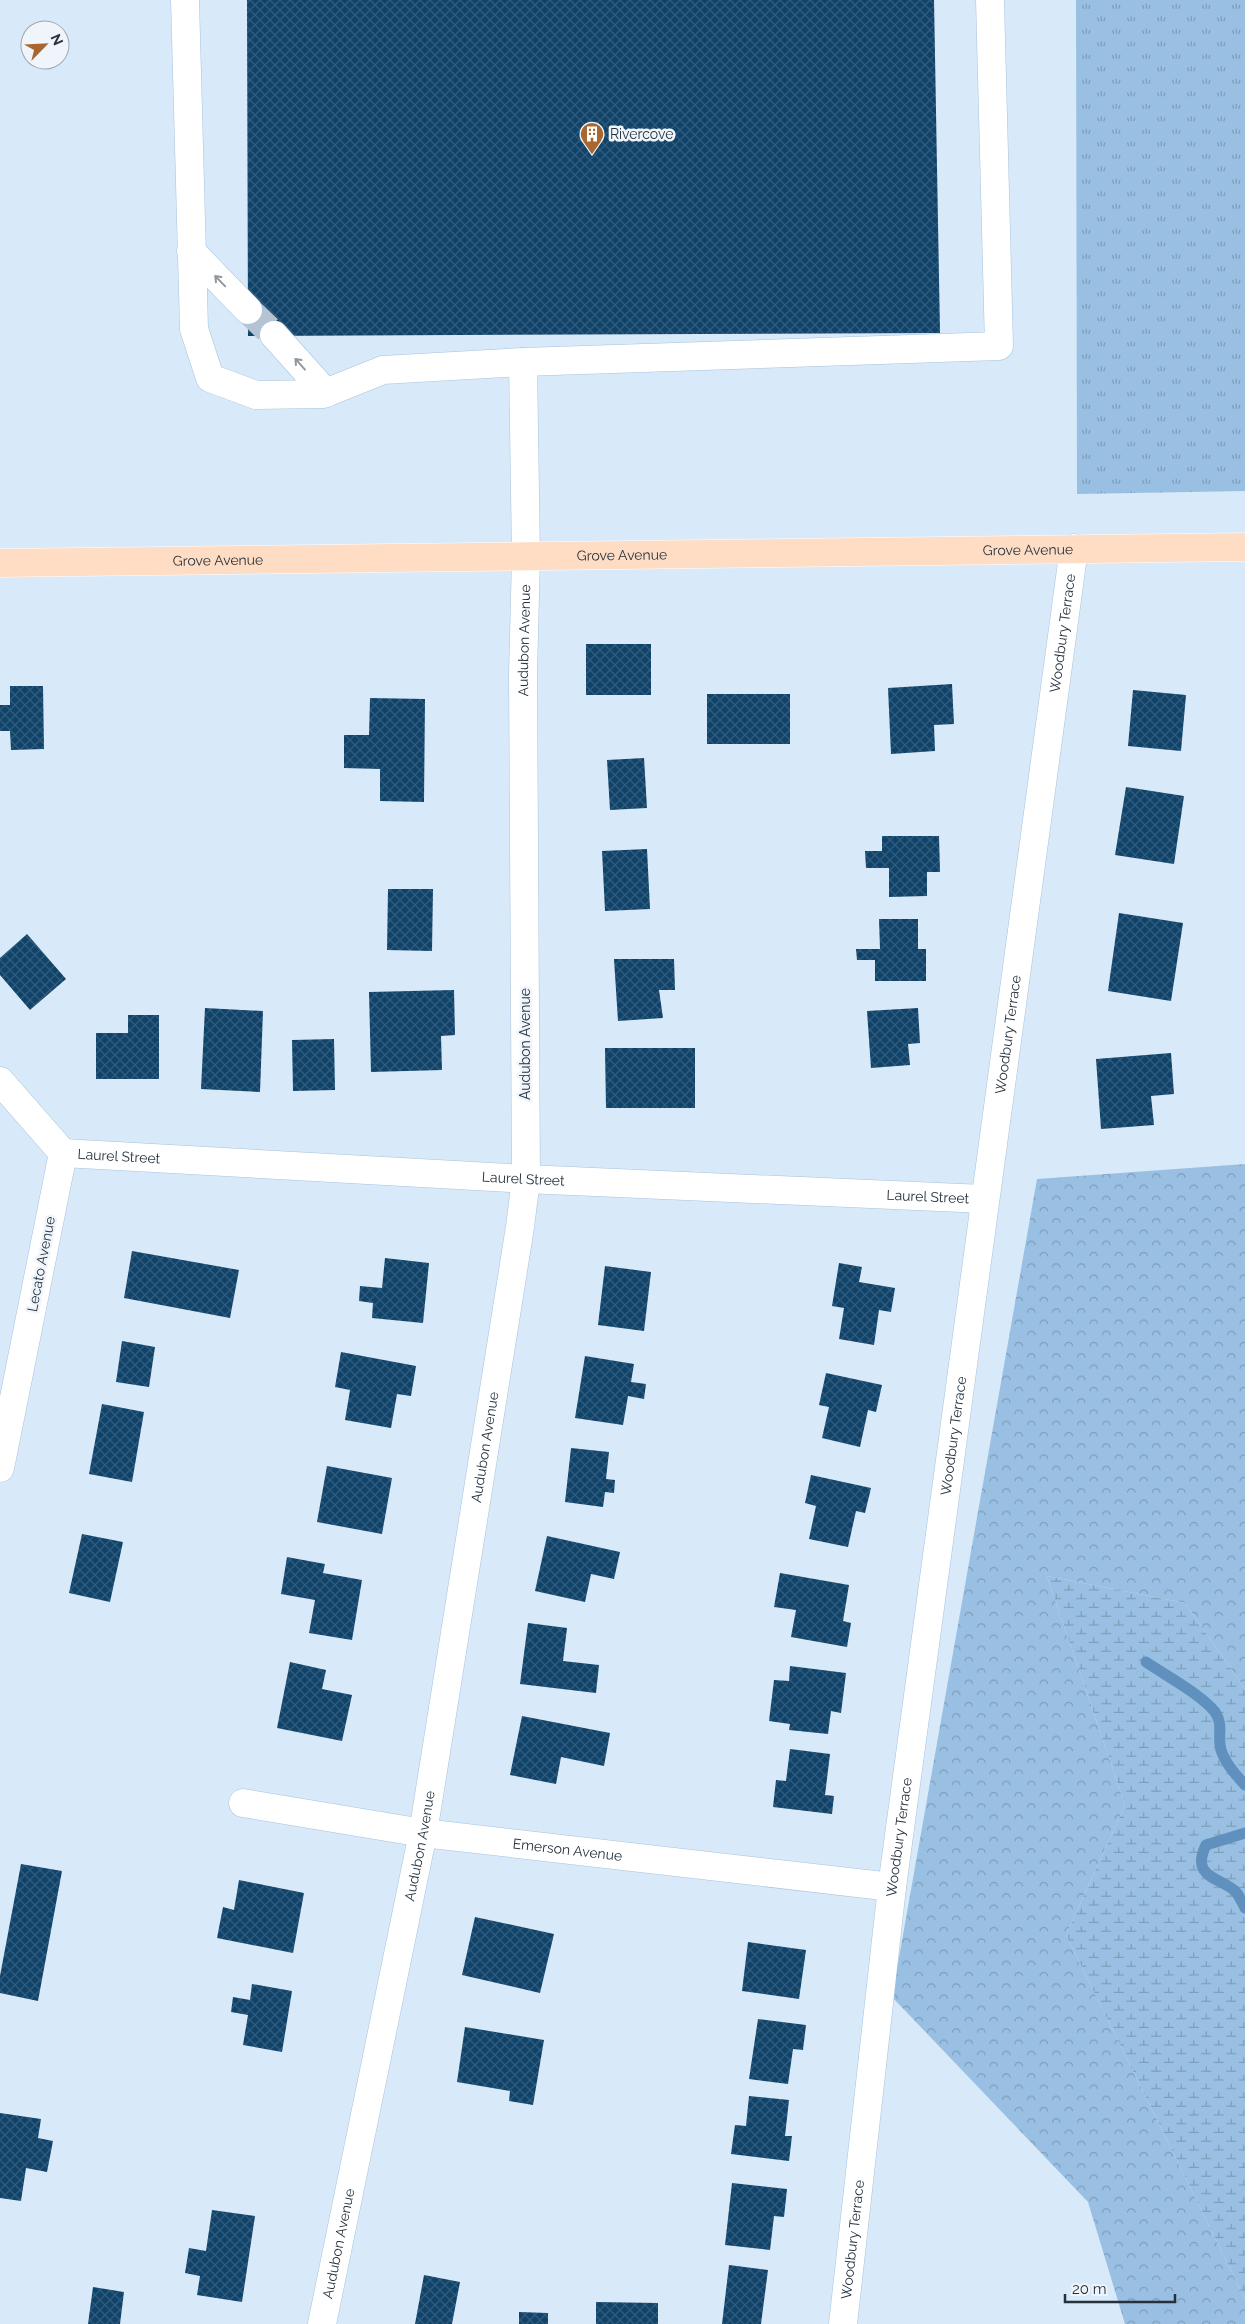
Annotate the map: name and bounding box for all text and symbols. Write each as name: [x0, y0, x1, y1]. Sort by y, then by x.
north arrow: [20, 20, 70, 70]
text: N: [47, 32, 66, 48]
building icon: Rivercove: [579, 121, 605, 155]
place label: Rivercove: [610, 126, 673, 142]
one-way arrow: [214, 275, 226, 287]
one-way arrow: [294, 358, 306, 371]
street label: Grove Avenue: [983, 541, 1073, 558]
street label: Grove Avenue: [577, 546, 667, 564]
street label: Grove Avenue: [173, 552, 263, 569]
street label: Woodbury Terrace: [1046, 573, 1078, 694]
street label: Audubon Avenue: [515, 584, 533, 697]
street label: Woodbury Terrace: [992, 974, 1024, 1095]
street label: Audubon Avenue: [517, 988, 533, 1100]
street label: Laurel Street: [77, 1146, 161, 1166]
street label: Laurel Street: [481, 1169, 565, 1189]
street label: Laurel Street: [886, 1187, 970, 1206]
street label: Lecato Avenue: [24, 1215, 58, 1313]
street label: Woodbury Terrace: [937, 1375, 969, 1496]
street label: Audubon Avenue: [468, 1391, 502, 1504]
street label: Woodbury Terrace: [883, 1777, 915, 1898]
street label: Audubon Avenue: [401, 1789, 438, 1903]
street label: Emerson Avenue: [512, 1835, 623, 1864]
street label: Woodbury Terrace: [838, 2179, 867, 2300]
street label: Audubon Avenue: [319, 2187, 358, 2300]
scale bar: [1065, 2272, 1175, 2304]
text: 20 m: [1072, 2280, 1107, 2298]

